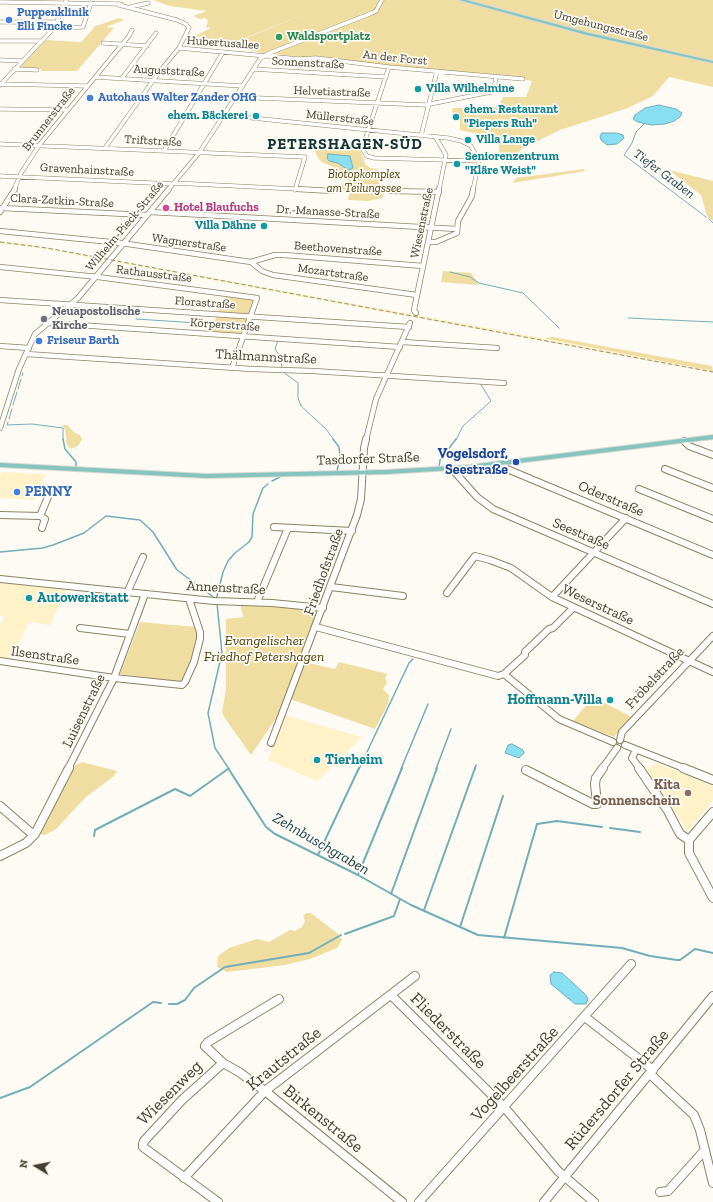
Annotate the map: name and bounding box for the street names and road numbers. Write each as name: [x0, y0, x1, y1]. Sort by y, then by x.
street label: Umgehungsstraße: [552, 7, 650, 45]
street label: Hubertusallee: [186, 33, 260, 53]
street label: An der Forst: [362, 47, 428, 69]
street label: Sonnenstraße: [271, 54, 345, 72]
street label: Auguststraße: [133, 62, 205, 80]
street label: Helvetiastraße: [293, 83, 371, 101]
street label: Brunnerstraße: [19, 84, 79, 154]
street label: Müllerstraße: [305, 107, 375, 129]
street label: Triftstraße: [124, 132, 182, 150]
street label: Gravenhainstraße: [40, 160, 134, 180]
street label: Wilhelm-Pieck-Straße: [83, 178, 167, 274]
street label: Wiesenstraße: [407, 186, 437, 260]
street label: Clara-Zetkin-Straße: [10, 191, 114, 211]
street label: Dr.-Manasse-Straße: [276, 202, 380, 222]
street label: Wagnerstraße: [151, 231, 227, 255]
street label: Beethovenstraße: [294, 239, 382, 259]
street label: Mozartstraße: [297, 261, 369, 285]
street label: Rathausstraße: [115, 262, 193, 286]
street label: Florastraße: [174, 294, 236, 312]
street label: Körperstraße: [190, 315, 260, 335]
street label: Thälmannstraße: [215, 346, 317, 368]
street label: Tasdorfer Straße: [316, 449, 420, 469]
street label: Oderstraße: [575, 478, 647, 520]
street label: Seestraße: [550, 514, 612, 554]
street label: Friedhofstraße: [301, 526, 347, 618]
street label: Annenstraße: [186, 578, 266, 598]
street label: Weserstraße: [559, 581, 637, 629]
street label: Ilsenstraße: [10, 643, 80, 669]
street label: Fröbelstraße: [622, 644, 688, 712]
street label: Luisenstraße: [59, 671, 109, 751]
street label: Fliederstraße: [406, 989, 490, 1073]
street label: Vogelbeerstraße: [467, 1022, 563, 1126]
street label: Krautstraße: [242, 1023, 326, 1095]
street label: Rüdersdorfer Straße: [561, 1026, 673, 1154]
street label: Wiesenweg: [133, 1056, 207, 1130]
street label: Birkenstraße: [279, 1081, 367, 1157]

